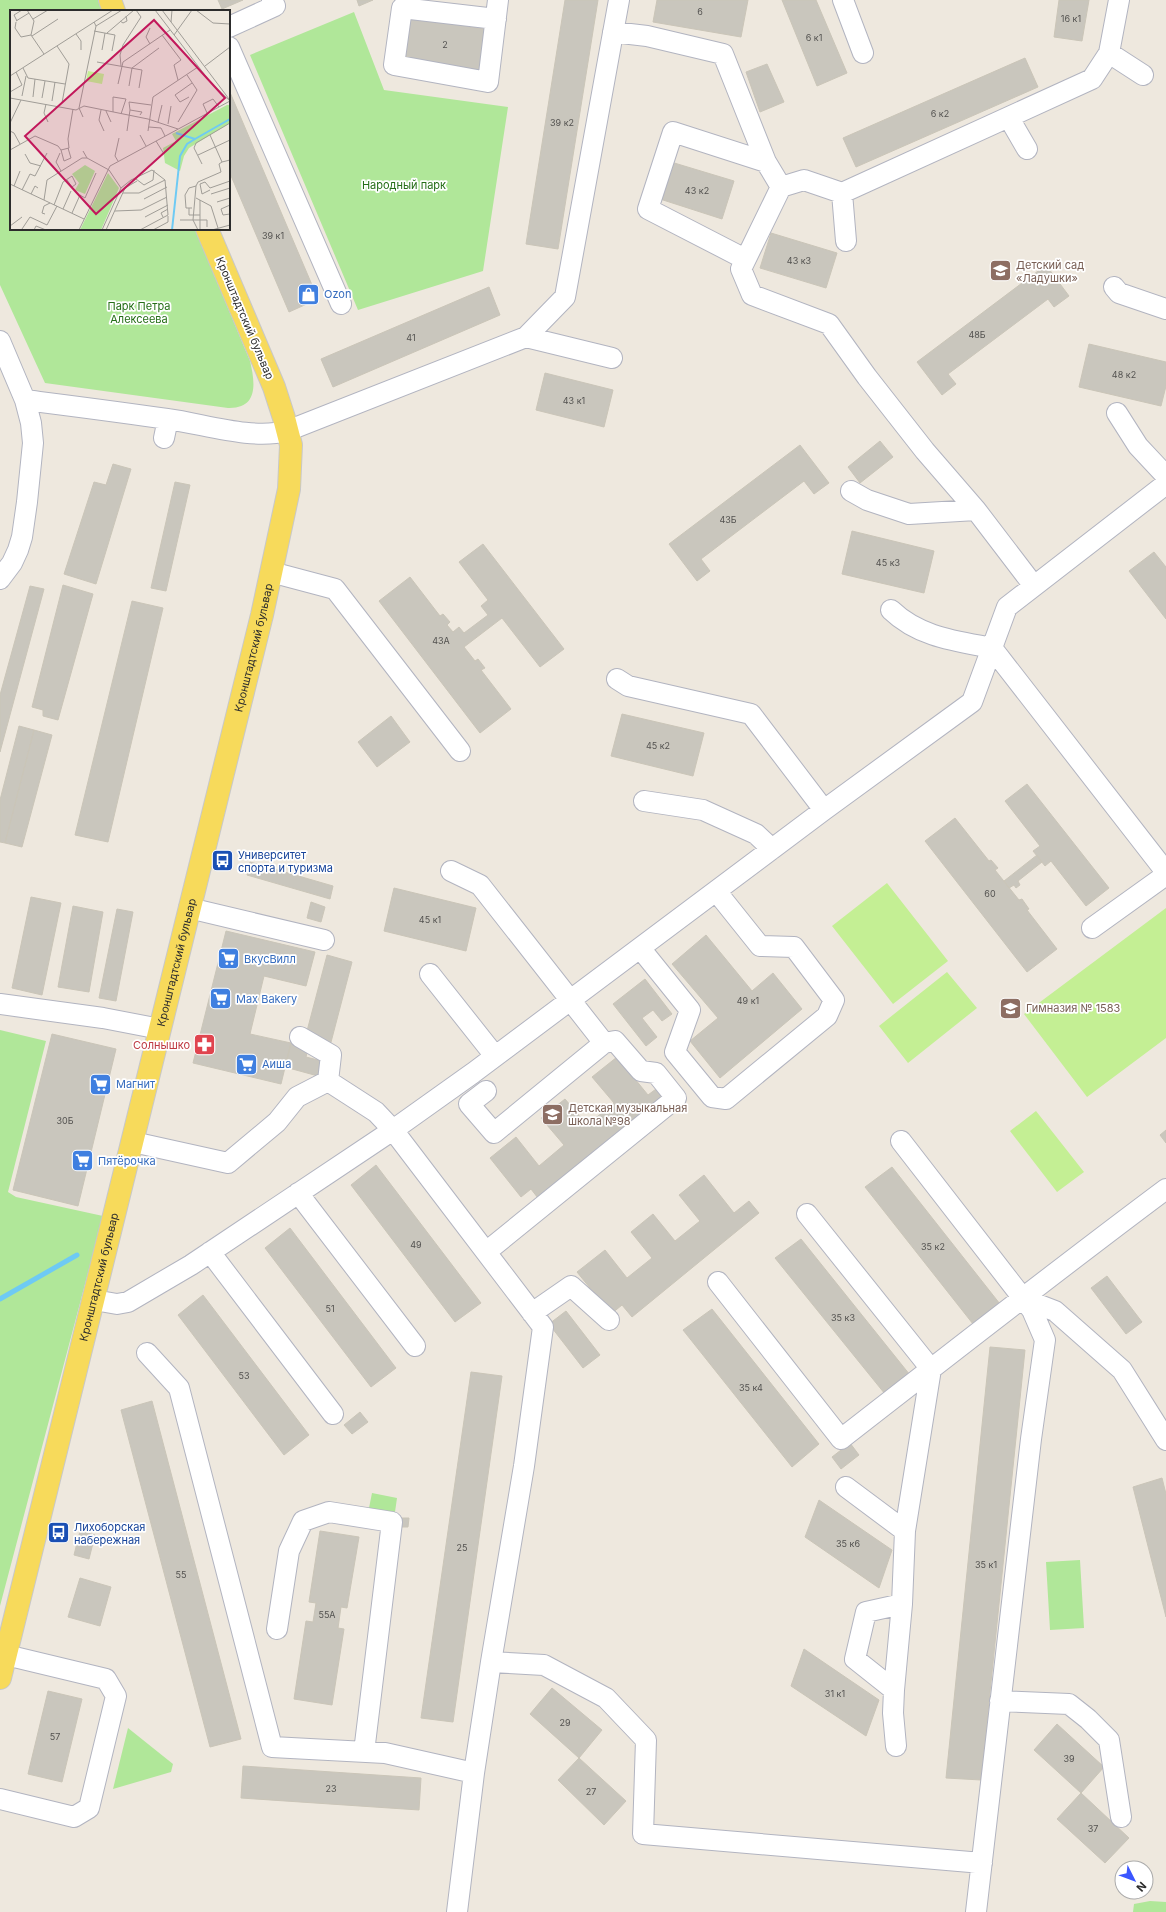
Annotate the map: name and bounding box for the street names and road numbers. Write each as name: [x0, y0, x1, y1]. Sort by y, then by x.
street label: Кронштадтский бульвар: [213, 255, 277, 382]
street label: Кронштадтский бульвар: [231, 582, 276, 713]
street label: Кронштадтский бульвар: [154, 897, 199, 1028]
street label: Кронштадтский бульвар: [76, 1211, 121, 1343]

